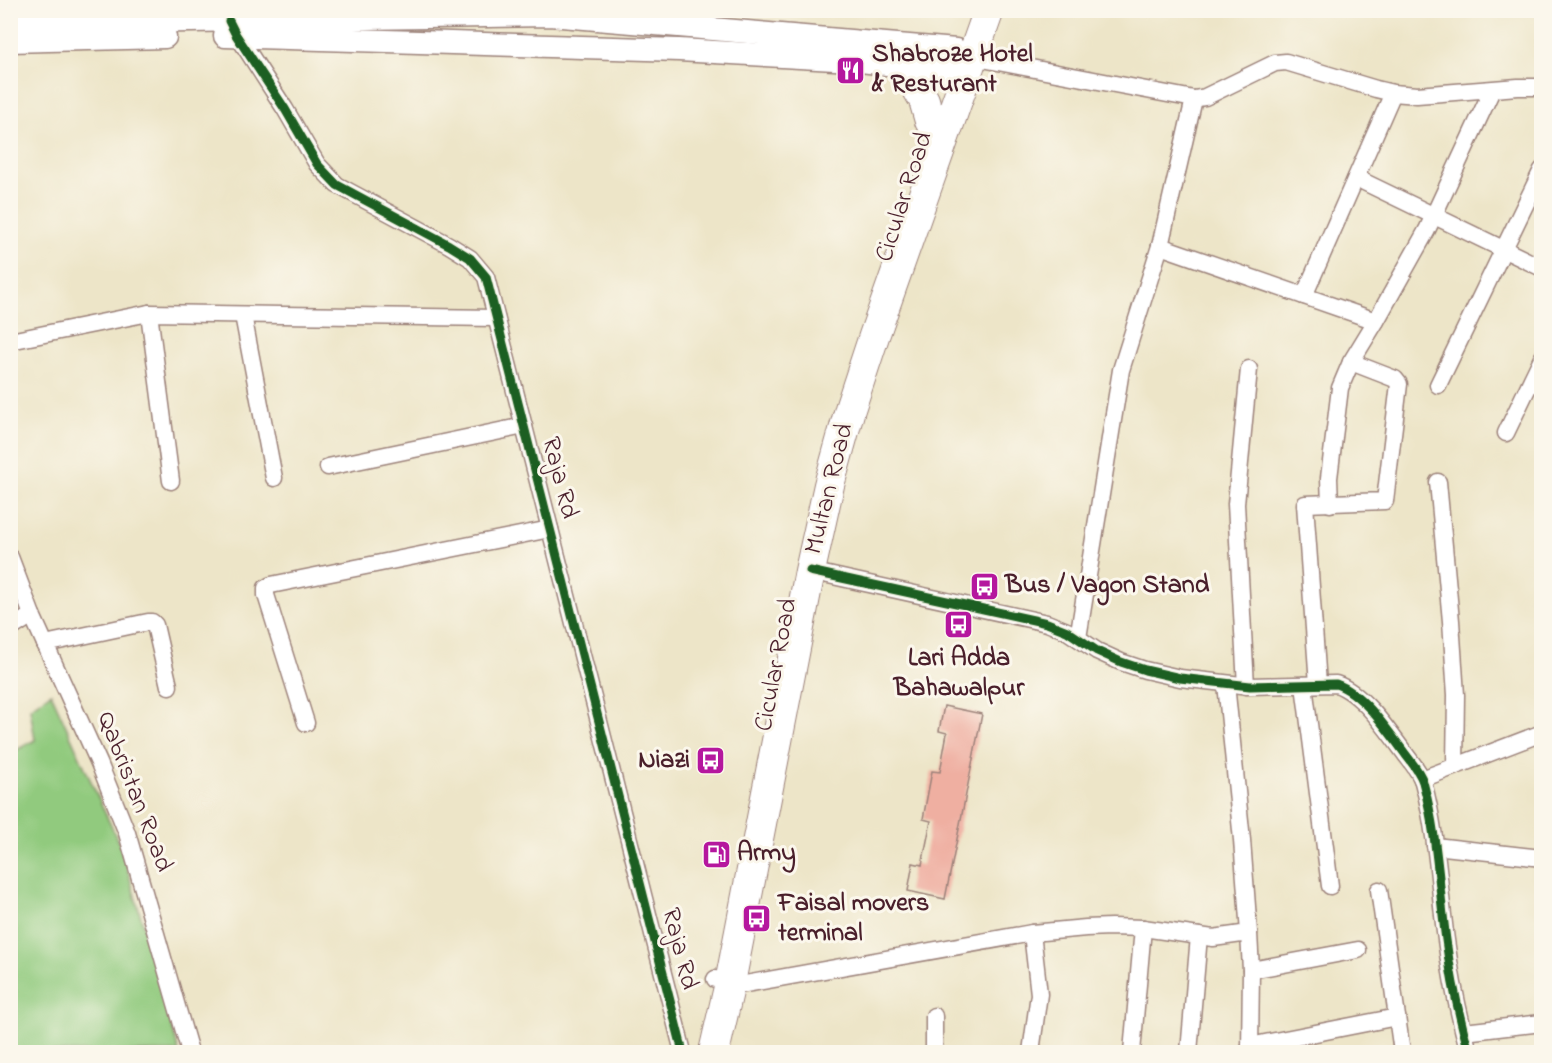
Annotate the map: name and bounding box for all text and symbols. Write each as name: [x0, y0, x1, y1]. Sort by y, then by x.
place label: Shabroze Hotel & Resturant: [871, 36, 1033, 104]
restaurant icon: Shabroze Hotel & Resturant: [835, 54, 867, 86]
street label: Cicular Road: [866, 127, 944, 267]
street label: Multan Road: [795, 419, 865, 558]
street label: Raja Rd: [531, 433, 588, 523]
place label: Bus / Vagon Stand: [1004, 567, 1210, 606]
bus stop icon: Bus / Vagon Stand: [968, 570, 1000, 602]
street label: Cicular Road: [745, 595, 809, 735]
bus stop icon: Lari Adda Bahawalpur: [943, 609, 975, 641]
place label: Lari Adda Bahawalpur: [893, 640, 1025, 708]
street label: Qabristan Road: [86, 706, 182, 878]
place label: Niazi: [638, 742, 690, 780]
bus stop icon: Niazi: [695, 745, 727, 777]
place label: Army: [737, 835, 796, 873]
fuel station icon: Army: [700, 838, 732, 870]
place label: Faisal movers terminal: [776, 885, 929, 953]
bus stop icon: Faisal movers terminal: [741, 903, 773, 935]
street label: Raja Rd: [651, 904, 708, 994]

